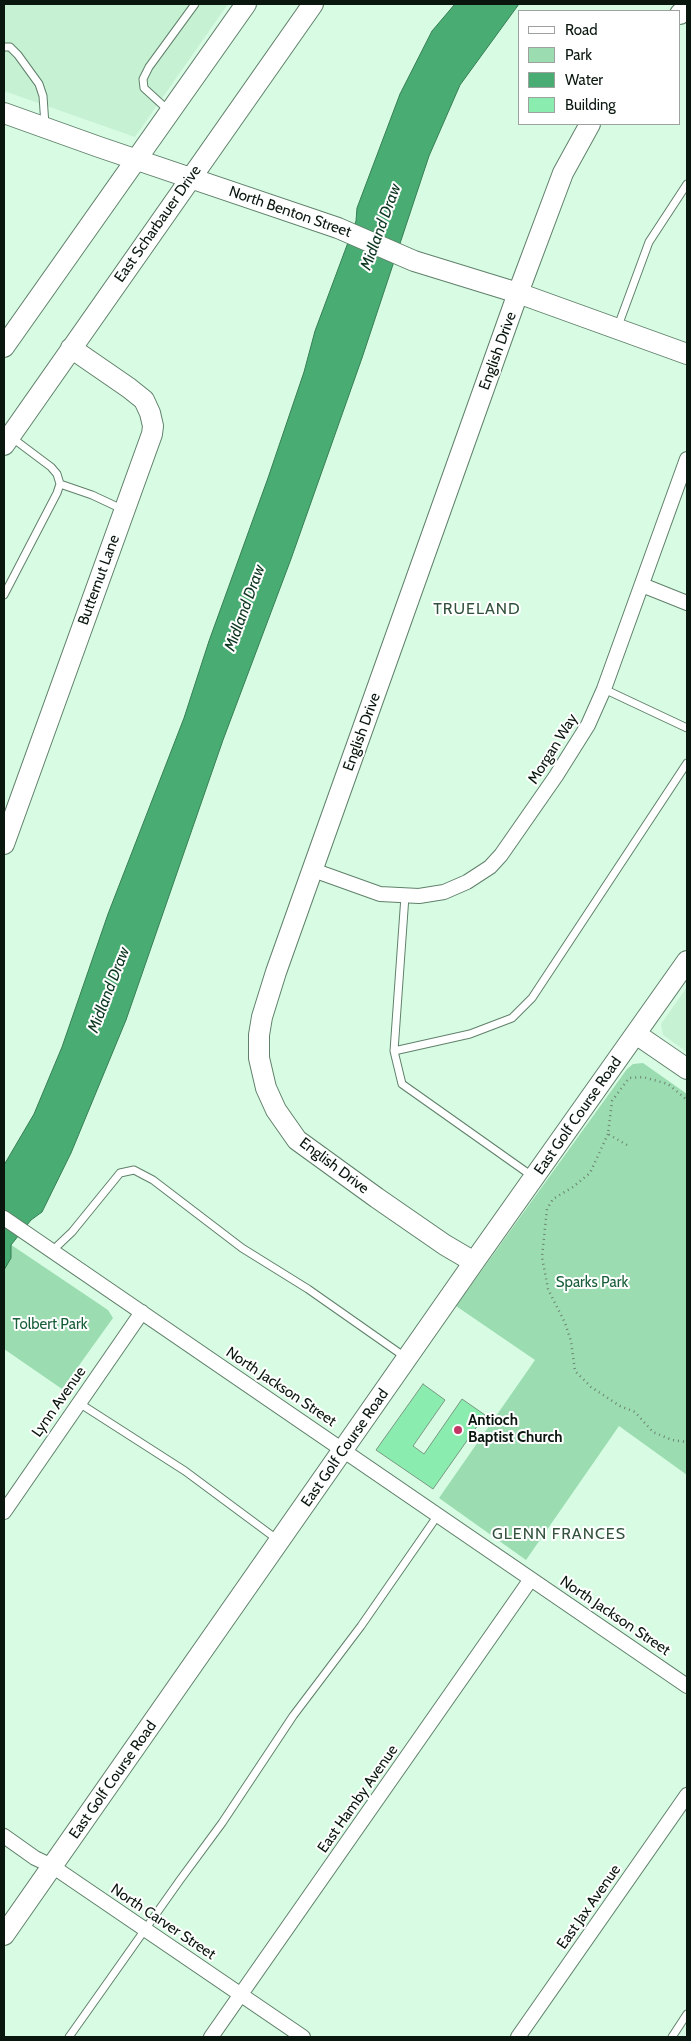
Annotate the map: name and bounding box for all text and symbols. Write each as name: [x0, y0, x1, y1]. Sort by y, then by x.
legend: [518, 10, 681, 125]
text: Road: [565, 21, 598, 39]
text: Park: [565, 46, 592, 64]
text: Water: [565, 71, 603, 89]
text: Building: [565, 96, 616, 114]
street label: East Scharbauer Drive: [111, 162, 205, 286]
water label: Midland Draw: [357, 181, 405, 273]
street label: North Benton Street: [226, 183, 354, 241]
street label: English Drive: [476, 309, 520, 393]
street label: Butternut Lane: [74, 532, 124, 628]
water label: Midland Draw: [221, 562, 269, 654]
district label: TRUELAND: [432, 599, 522, 619]
street label: English Drive: [340, 690, 384, 774]
street label: Morgan Way: [524, 711, 582, 787]
water label: Midland Draw: [84, 944, 134, 1036]
street label: East Golf Course Road: [530, 1054, 626, 1178]
street label: English Drive: [296, 1134, 372, 1198]
park label: Sparks Park: [556, 1274, 628, 1292]
park label: Tolbert Park: [13, 1316, 87, 1334]
street label: North Jackson Street: [222, 1343, 340, 1431]
street label: Lynn Avenue: [28, 1363, 90, 1441]
street label: East Golf Course Road: [297, 1386, 393, 1510]
place label: Antioch Baptist Church: [468, 1412, 563, 1447]
marker: Antioch Baptist Church: [452, 1424, 464, 1436]
district label: GLENN FRANCES: [490, 1524, 628, 1544]
street label: North Jackson Street: [556, 1572, 674, 1660]
street label: East Golf Course Road: [65, 1718, 161, 1842]
street label: East Hamby Avenue: [314, 1742, 402, 1856]
street label: East Jax Avenue: [553, 1861, 625, 1953]
street label: North Carver Street: [107, 1880, 219, 1964]

